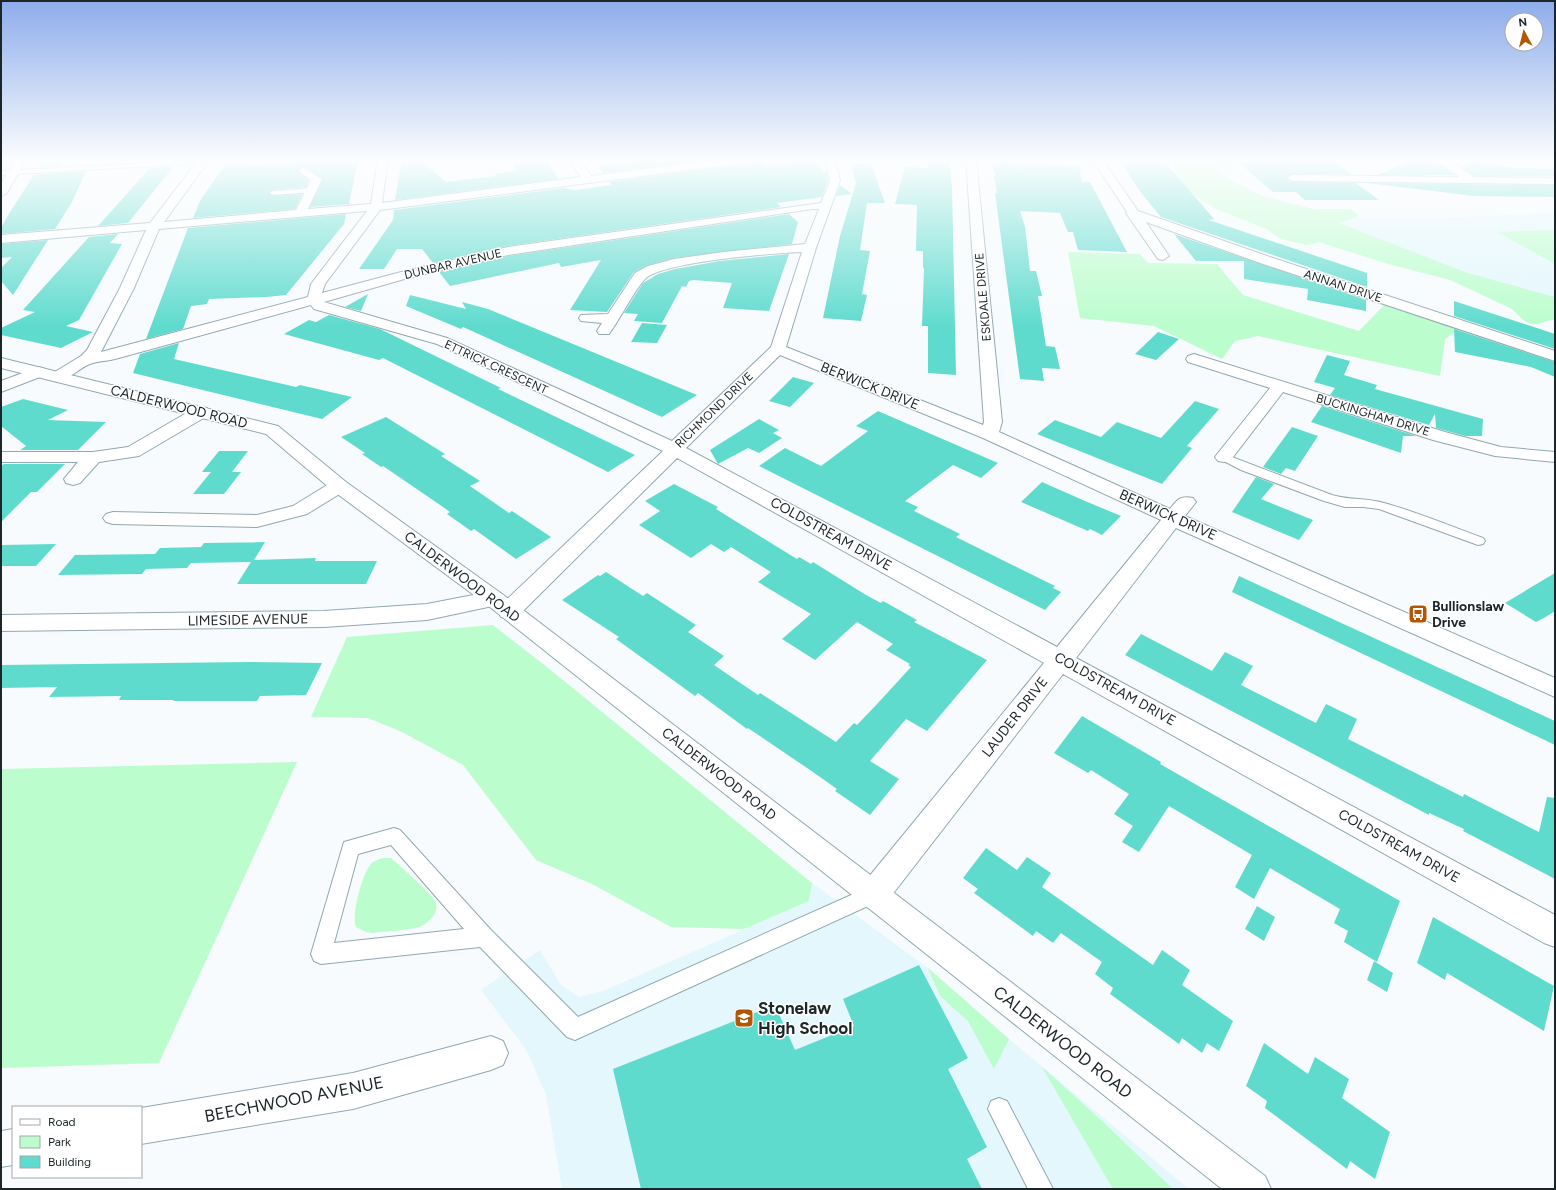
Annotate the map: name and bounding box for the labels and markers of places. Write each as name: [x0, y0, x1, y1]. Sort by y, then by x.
place label: Bullionslaw Drive: [1432, 598, 1504, 631]
bus stop icon: Bullionslaw Drive: [1407, 603, 1429, 625]
place label: Stonelaw High School: [758, 998, 852, 1038]
school or university icon: Stonelaw High School: [733, 1007, 755, 1029]

